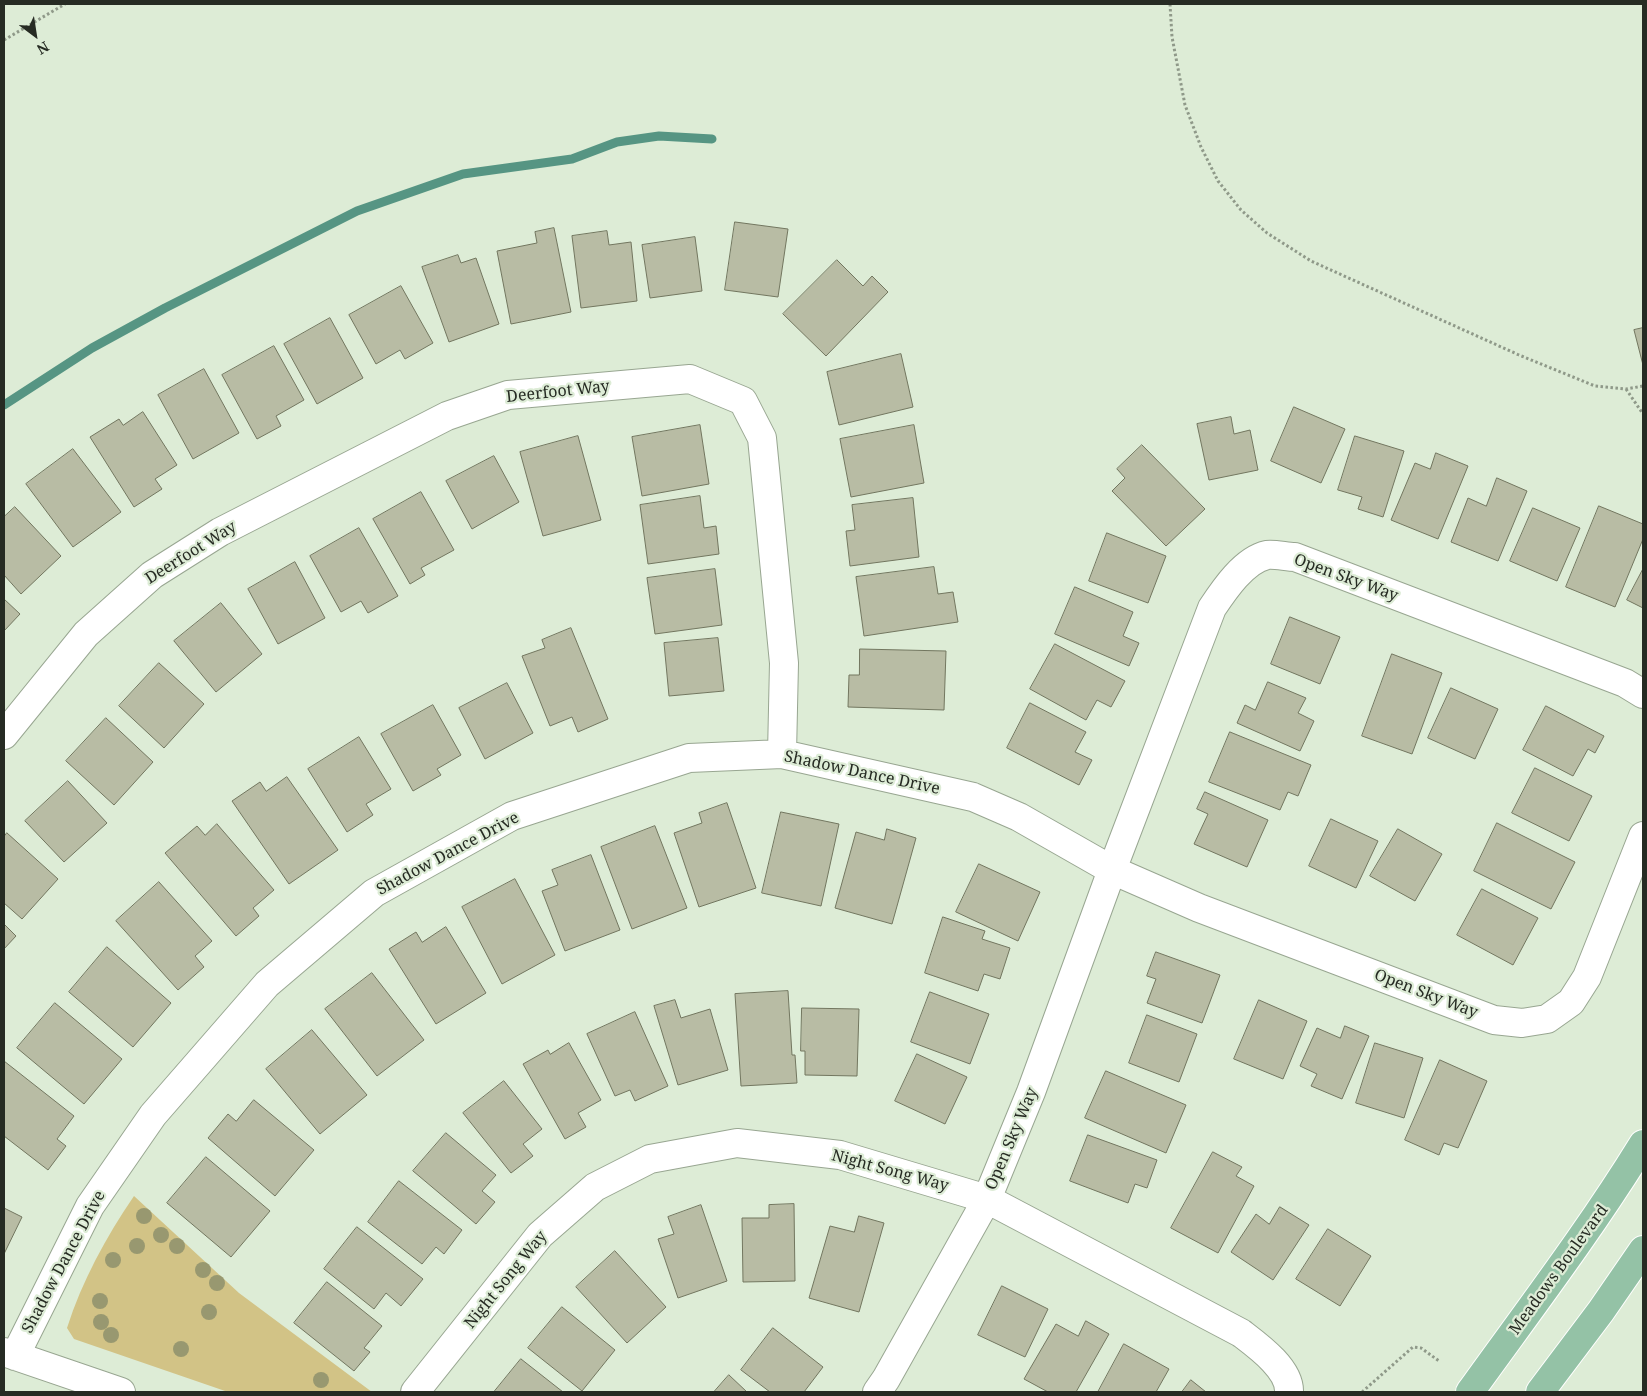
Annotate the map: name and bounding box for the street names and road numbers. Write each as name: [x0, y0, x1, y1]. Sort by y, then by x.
street label: Deerfoot Way: [505, 377, 611, 407]
street label: Deerfoot Way: [142, 517, 240, 589]
street label: Open Sky Way: [1291, 550, 1401, 606]
street label: Shadow Dance Drive: [782, 747, 942, 799]
street label: Shadow Dance Drive: [374, 808, 522, 900]
street label: Open Sky Way: [1372, 965, 1480, 1023]
street label: Open Sky Way: [982, 1085, 1042, 1193]
street label: Night Song Way: [829, 1146, 951, 1196]
street label: Shadow Dance Drive: [18, 1188, 110, 1336]
street label: Meadows Boulevard: [1505, 1201, 1613, 1339]
street label: Night Song Way: [461, 1227, 551, 1333]

